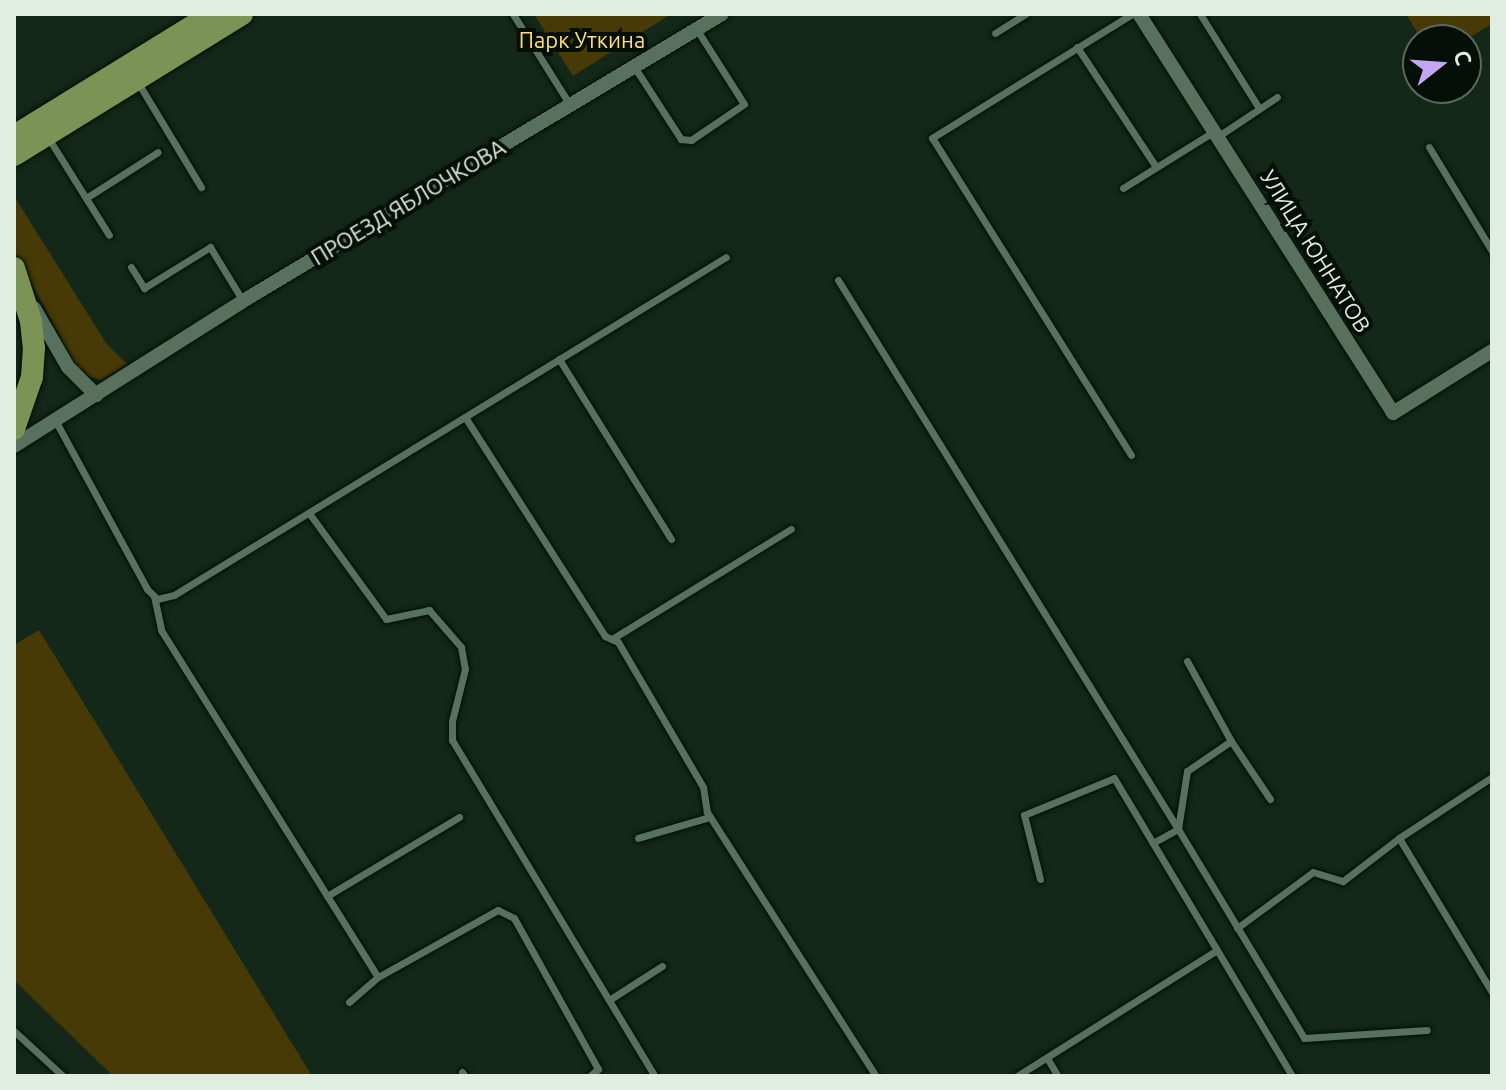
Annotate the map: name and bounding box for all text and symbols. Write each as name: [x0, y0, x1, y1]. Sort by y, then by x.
north arrow: [1402, 24, 1482, 104]
park label: Парк Уткина: [519, 27, 645, 53]
text: С: [1450, 47, 1478, 68]
street label: ПРОЕЗД ЯБЛОЧКОВА: [306, 134, 510, 270]
street label: УЛИЦА ЮННАТОВ: [1255, 165, 1377, 337]

